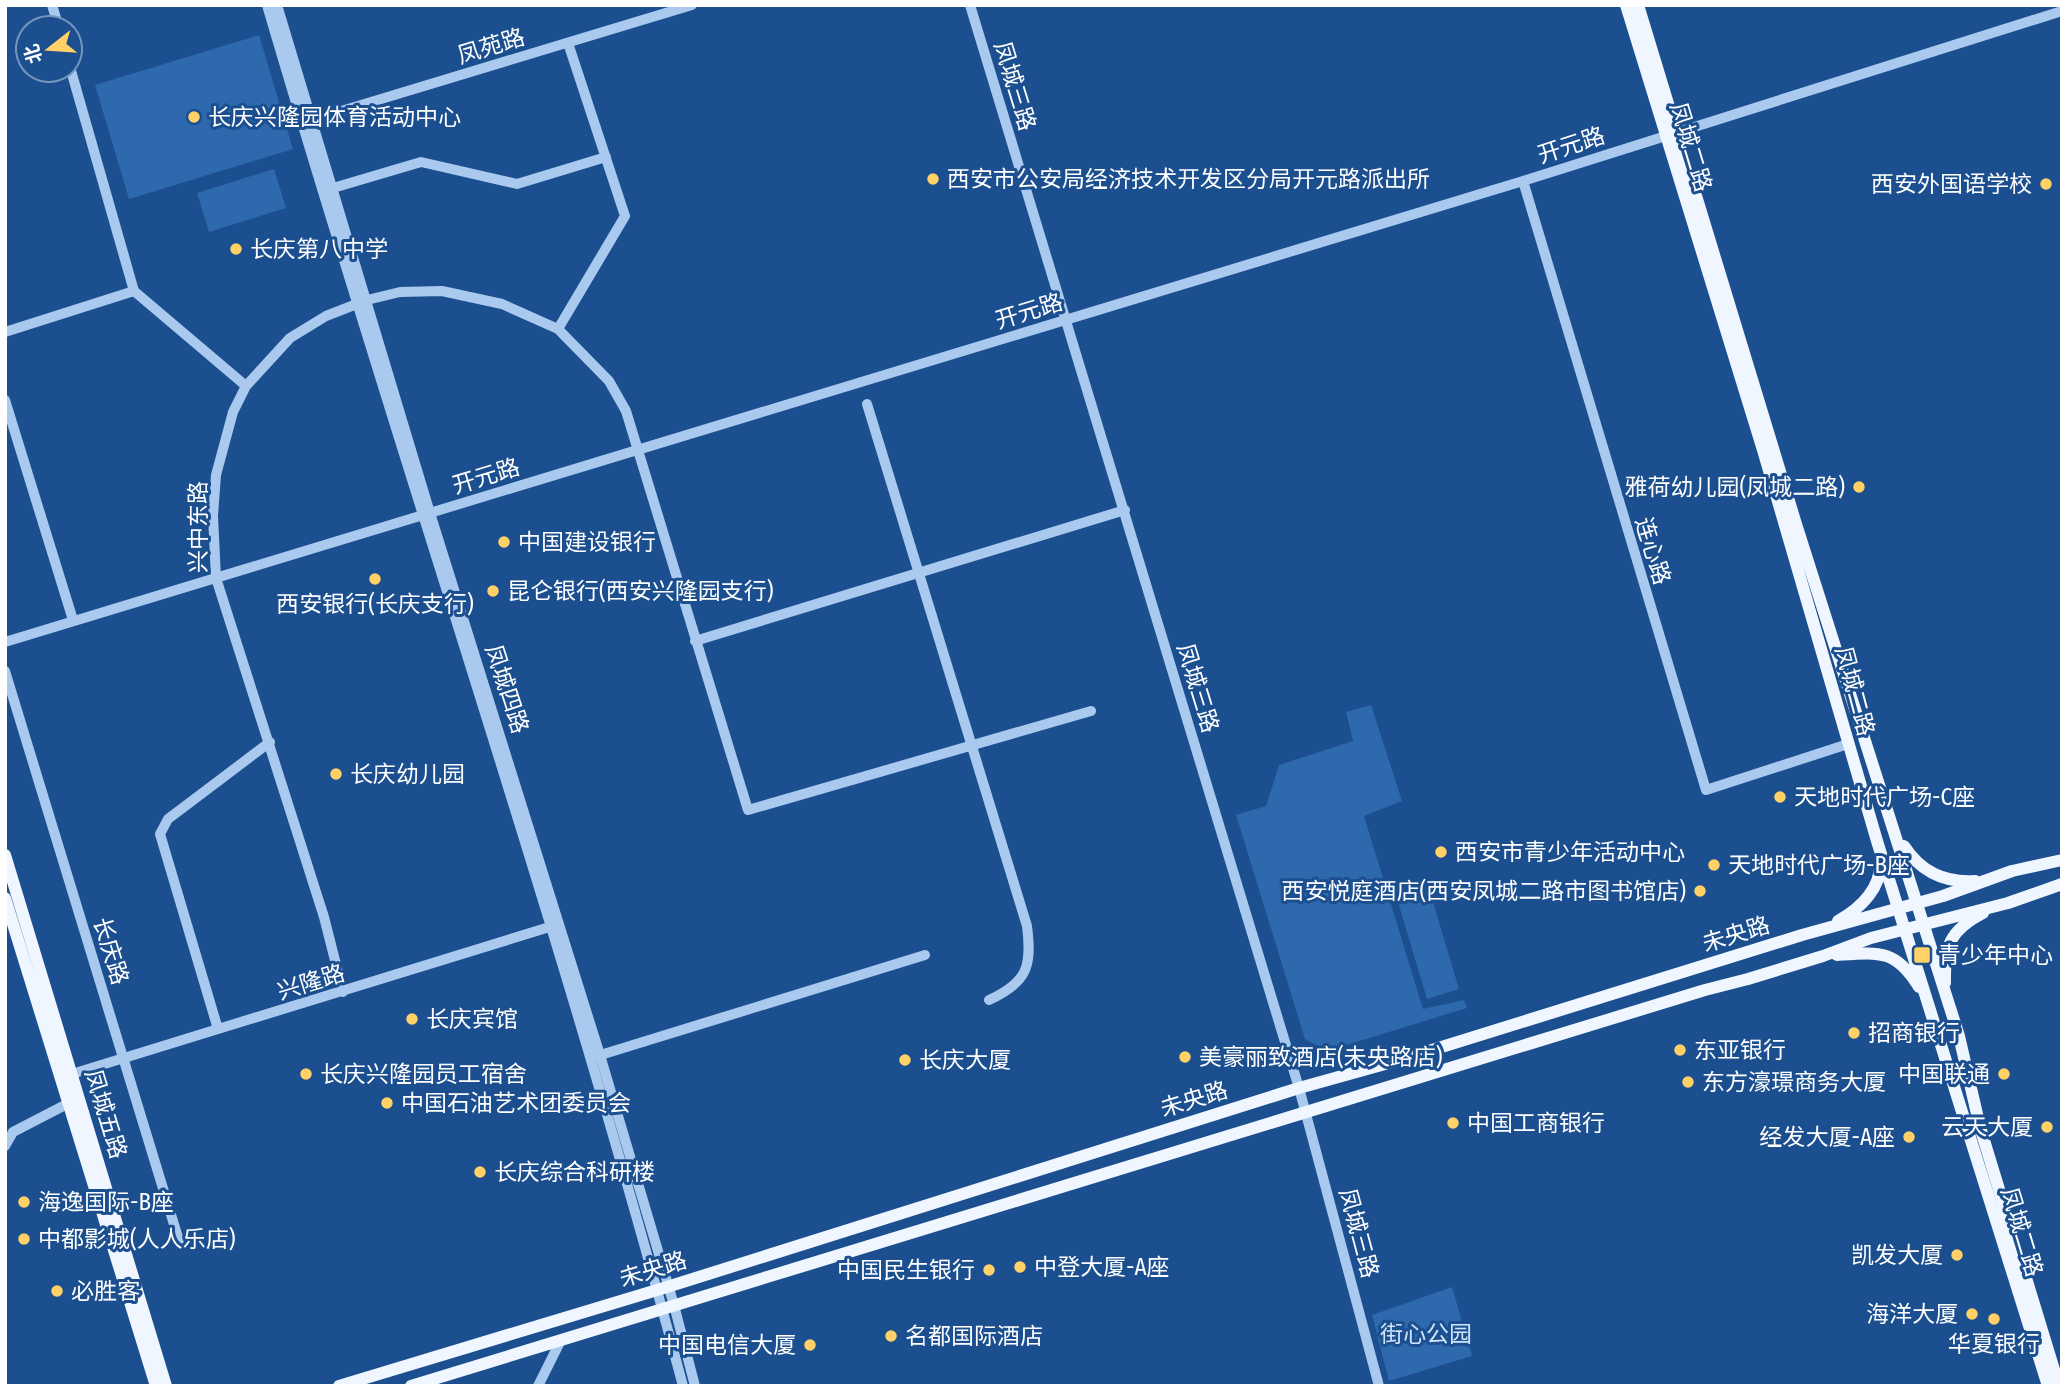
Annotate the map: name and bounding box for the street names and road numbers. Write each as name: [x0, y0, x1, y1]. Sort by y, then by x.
street label: 凤苑路: [454, 23, 528, 69]
street label: 凤城三路: [988, 38, 1042, 134]
street label: 凤城二路: [1664, 99, 1718, 195]
street label: 开元路: [1534, 121, 1608, 169]
street label: 开元路: [992, 288, 1066, 334]
street label: 开元路: [449, 453, 523, 499]
street label: 兴中东路: [184, 481, 212, 573]
street label: 连心路: [1630, 514, 1676, 588]
street label: 凤城三路: [1171, 640, 1225, 736]
street label: 凤城四路: [479, 641, 535, 737]
street label: 凤城二路: [1830, 643, 1880, 739]
street label: 未央路: [1699, 911, 1773, 957]
street label: 长庆路: [88, 914, 134, 988]
street label: 兴隆路: [274, 959, 348, 1005]
street label: 凤城五路: [79, 1066, 133, 1162]
street label: 未央路: [1157, 1076, 1231, 1122]
street label: 凤城二路: [1995, 1184, 2049, 1280]
street label: 凤城三路: [1334, 1185, 1384, 1281]
street label: 未央路: [616, 1246, 690, 1292]

